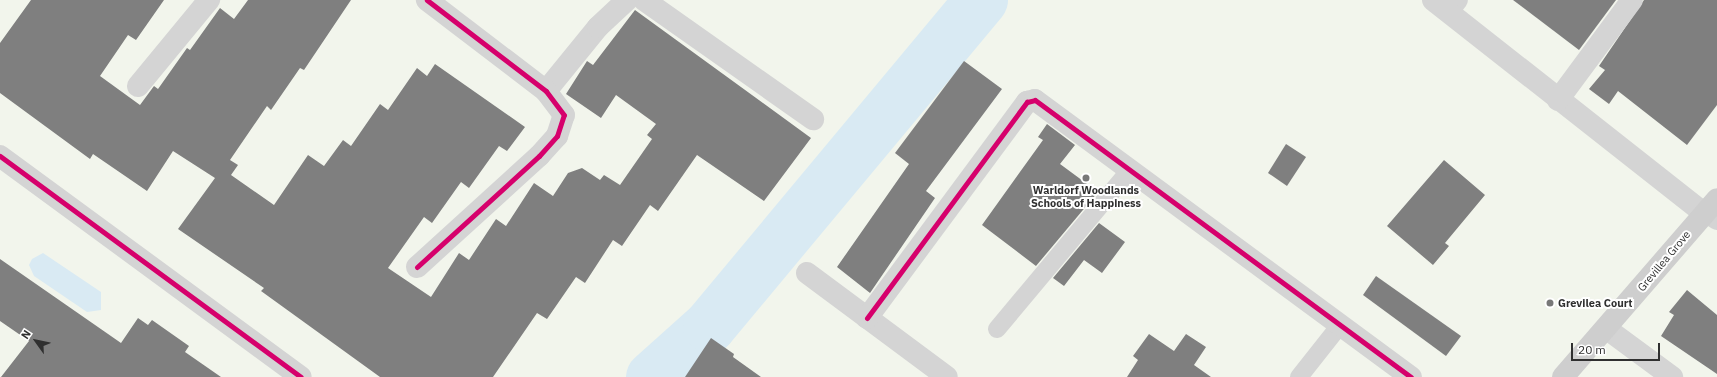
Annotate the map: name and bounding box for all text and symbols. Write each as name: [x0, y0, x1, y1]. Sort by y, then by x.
marker: Warldorf Woodlands Schools of Happiness: [1081, 173, 1091, 183]
place label: Warldorf Woodlands Schools of Happiness: [1031, 184, 1141, 210]
street label: Grevillea Grove: [1635, 228, 1693, 294]
place label: Grevilea Court: [1558, 296, 1632, 310]
marker: Grevilea Court: [1545, 298, 1555, 308]
north arrow: [16, 321, 56, 361]
text: N: [18, 327, 34, 342]
scale bar: [1573, 335, 1662, 361]
text: 20 m: [1578, 342, 1606, 357]

